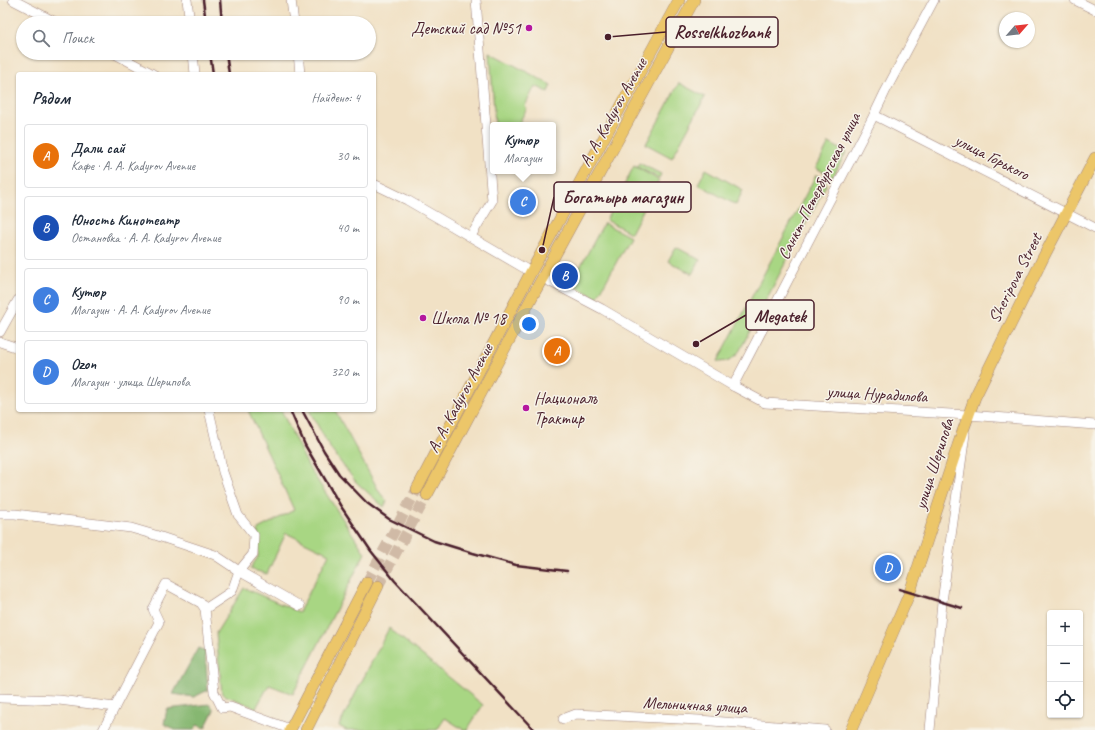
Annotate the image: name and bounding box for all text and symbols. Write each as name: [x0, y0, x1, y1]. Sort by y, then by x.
north arrow: [999, 12, 1035, 48]
search box: [16, 16, 376, 60]
callout: Rosselkhozbank: [666, 17, 778, 47]
place label: Детский сад №51: [411, 18, 522, 39]
text: Rosselkhozbank: [674, 21, 772, 43]
marker: Детский сад №51: [524, 23, 534, 33]
icon: search: [30, 27, 52, 49]
text: Поиск: [62, 29, 94, 48]
street label: A. A. Kadyrov Avenue: [575, 53, 652, 170]
text: Рядом: [32, 88, 70, 109]
text: Найдено: 4: [312, 90, 360, 106]
street label: Санкт-Петербургская улица: [773, 108, 866, 263]
popup: [490, 122, 556, 174]
street label: улица Горького: [950, 129, 1034, 185]
text: Кутюр: [504, 131, 539, 150]
text: Дали сай: [71, 139, 125, 158]
text: A: [43, 148, 49, 164]
text: 30 m: [337, 148, 359, 164]
text: Магазин: [504, 150, 542, 166]
text: Кафе · A. A. Kadyrov Avenue: [71, 158, 195, 174]
callout: Богатырь магазин: [554, 182, 691, 212]
text: Богатырь магазин: [563, 186, 685, 209]
pin: C: [510, 187, 536, 217]
text: Юность Кинотеатр: [71, 211, 179, 230]
text: B: [43, 220, 49, 236]
text: 40 m: [337, 220, 359, 236]
street label: Sheripova Street: [984, 228, 1048, 326]
text: Остановка · A. A. Kadyrov Avenue: [71, 230, 221, 246]
pin: B: [552, 261, 578, 291]
text: Кутюр: [71, 283, 106, 302]
text: C: [43, 292, 49, 308]
text: 90 m: [337, 292, 359, 308]
callout: Megatek: [746, 300, 814, 330]
text: Магазин · A. A. Kadyrov Avenue: [71, 302, 210, 318]
text: Megatek: [754, 305, 808, 327]
place label: Школа № 18: [431, 308, 508, 329]
marker: Школа № 18: [418, 313, 428, 323]
your location: [519, 314, 539, 334]
pin: A: [544, 336, 570, 366]
street label: A. A. Kadyrov Avenue: [422, 338, 498, 456]
text: Ozon: [71, 355, 96, 374]
text: D: [42, 364, 50, 380]
text: 320 m: [331, 364, 359, 380]
text: Магазин · улица Шерипова: [71, 374, 190, 390]
street label: улица Нурадилова: [825, 381, 929, 407]
place label: Националъ Трактир: [534, 388, 598, 429]
marker: Националъ Трактир: [521, 403, 531, 413]
street label: улица Шерипова: [909, 414, 959, 513]
pin: D: [875, 553, 901, 583]
map controls: [1047, 610, 1083, 718]
button: +: [1047, 610, 1083, 646]
button: −: [1047, 646, 1083, 682]
button: locate: [1047, 682, 1083, 718]
street label: Мельничная улица: [642, 692, 749, 718]

